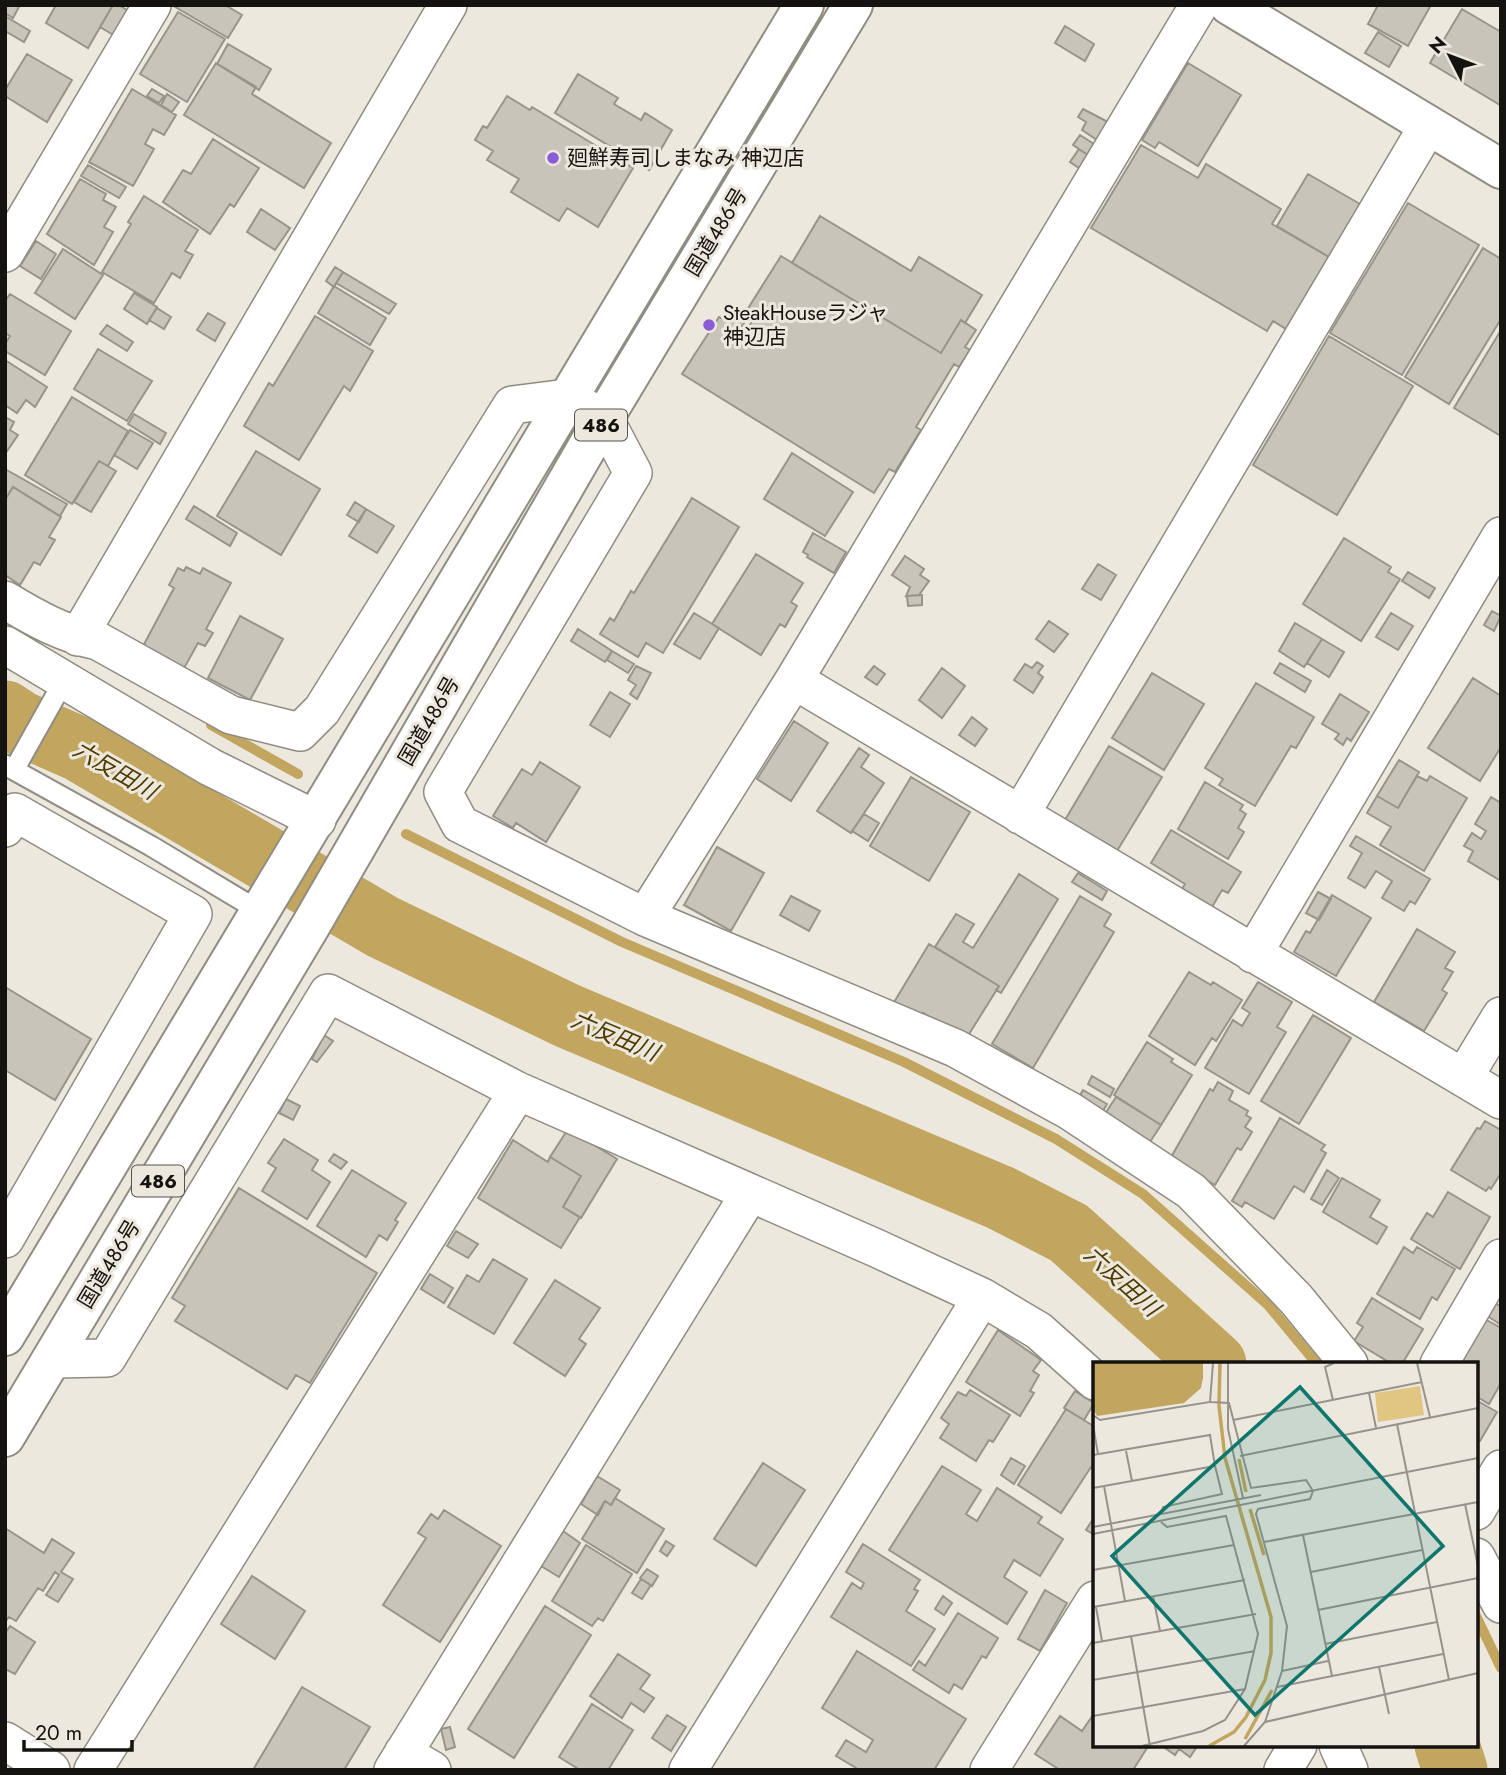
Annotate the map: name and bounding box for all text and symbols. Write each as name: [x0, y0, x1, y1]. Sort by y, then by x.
north arrow: [1415, 21, 1485, 91]
text: N: [1423, 30, 1453, 60]
place label: 廻鮮寿司しまなみ 神辺店: [567, 143, 804, 173]
marker: 廻鮮寿司しまなみ 神辺店: [545, 150, 561, 166]
street label: 国道486号: [678, 182, 754, 282]
place label: SteakHouseラジャ 神辺店: [723, 298, 888, 352]
marker: SteakHouseラジャ 神辺店: [701, 317, 717, 333]
road number: 486: [575, 410, 627, 440]
street label: 国道486号: [391, 671, 467, 771]
water label: 六反田川: [67, 732, 166, 809]
water label: 六反田川: [566, 1002, 667, 1071]
road number: 486: [132, 1166, 184, 1196]
street label: 国道486号: [71, 1214, 147, 1314]
water label: 六反田川: [1076, 1238, 1170, 1326]
inset map: [1093, 1362, 1478, 1747]
scale bar: [24, 1708, 133, 1752]
text: 20 m: [35, 1718, 82, 1748]

